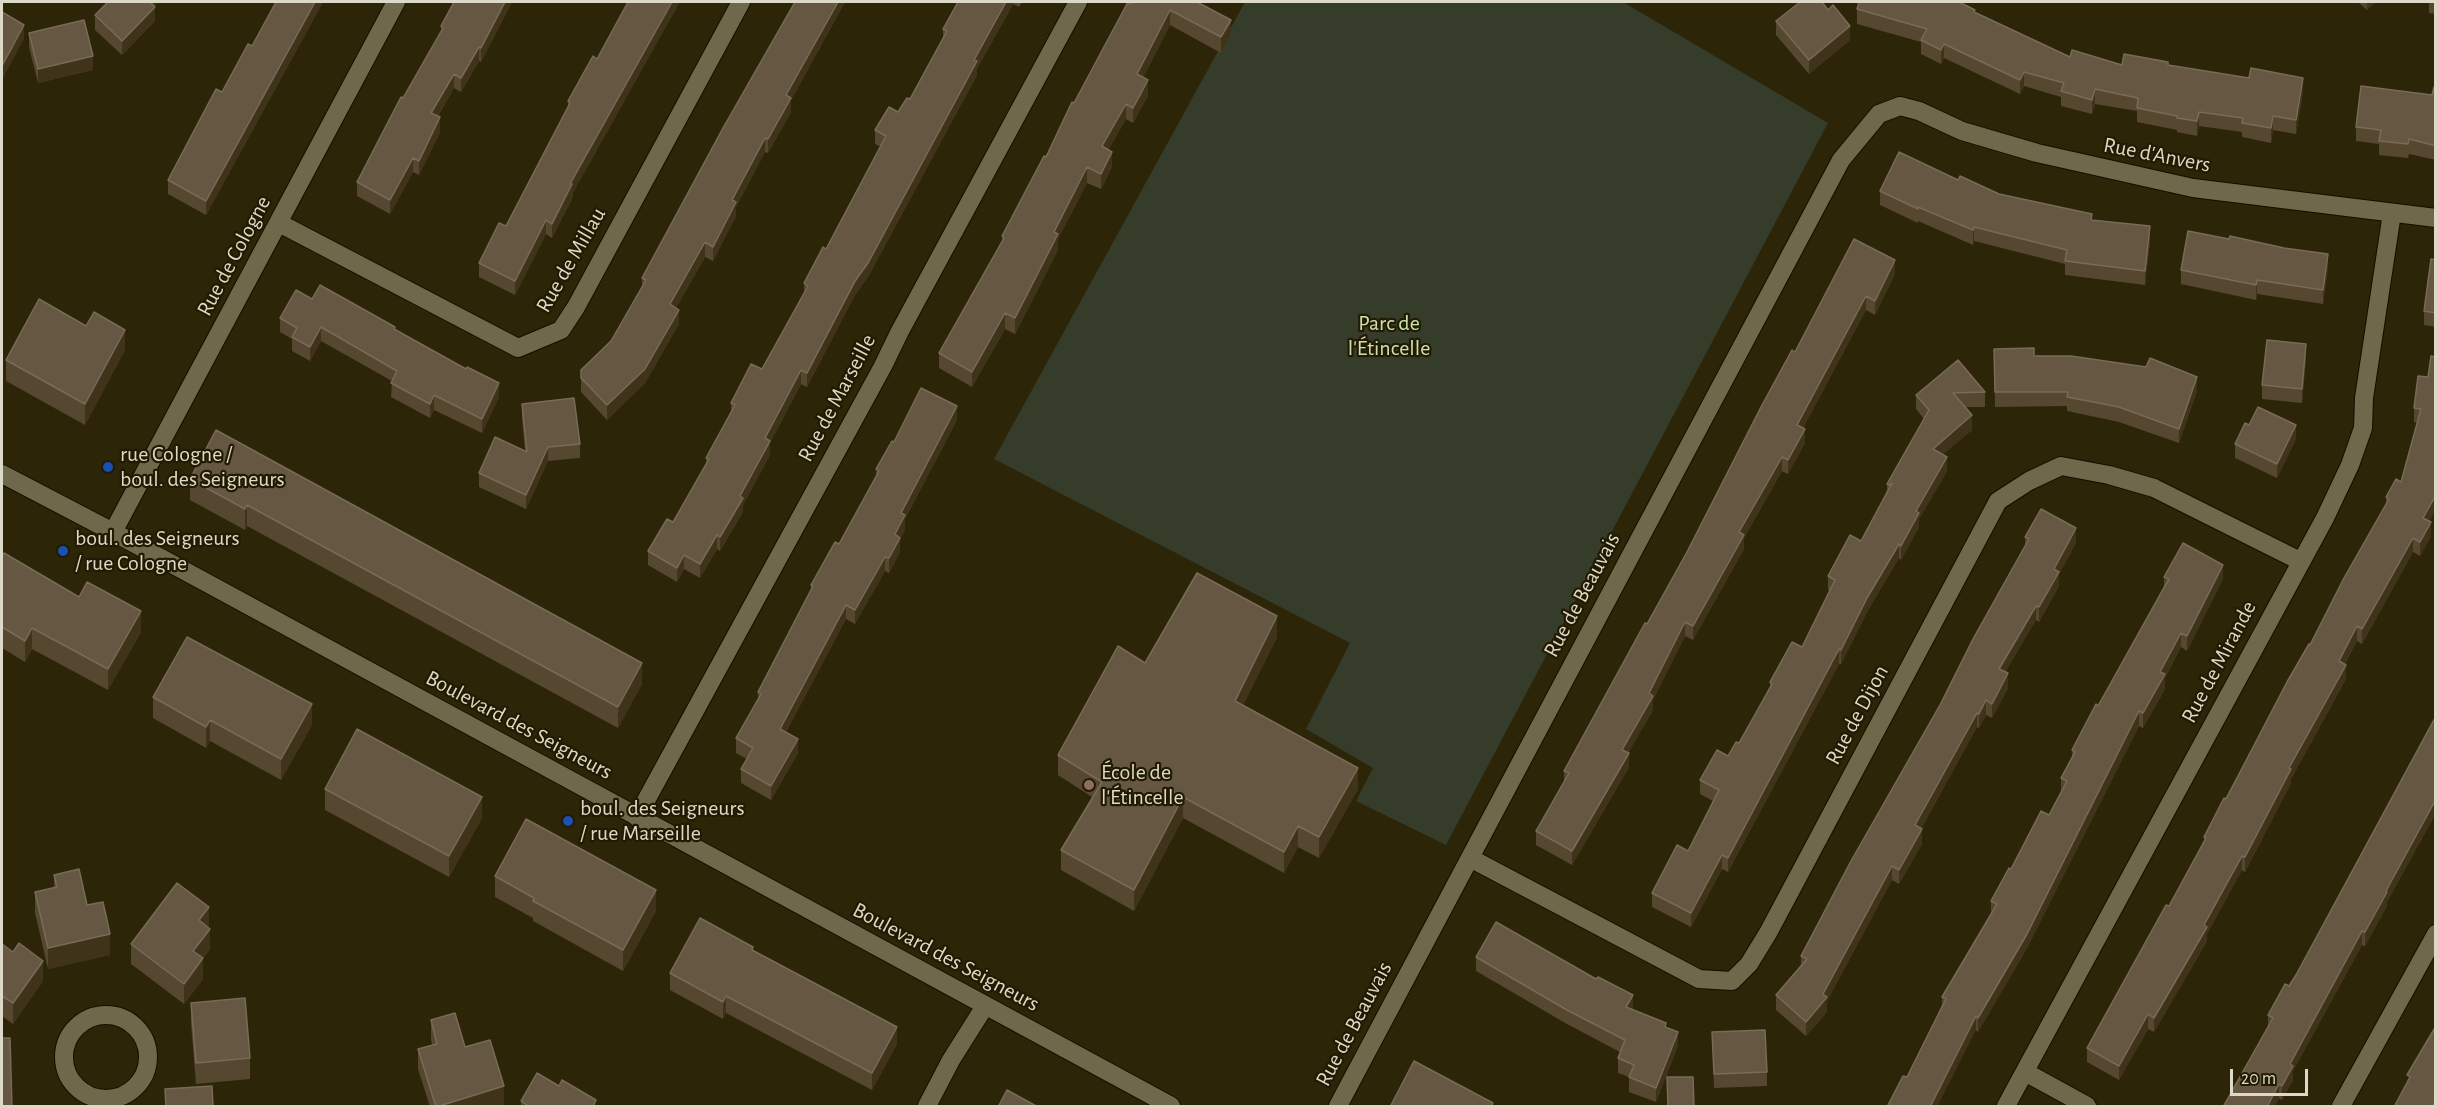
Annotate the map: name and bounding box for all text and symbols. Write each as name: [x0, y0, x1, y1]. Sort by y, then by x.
street label: Rue d'Anvers: [2101, 132, 2213, 178]
street label: Rue de Cologne: [191, 191, 277, 321]
street label: Rue de Millau: [530, 203, 612, 317]
park label: Parc de l'Étincelle: [1348, 310, 1430, 362]
street label: Rue de Marseille: [792, 330, 882, 466]
place label: rue Cologne / boul. des Seigneurs: [120, 441, 285, 493]
marker: rue Cologne / boul. des Seigneurs: [101, 460, 115, 474]
place label: boul. des Seigneurs / rue Cologne: [75, 525, 240, 576]
street label: Rue de Beauvais: [1538, 528, 1626, 662]
marker: boul. des Seigneurs / rue Cologne: [56, 544, 70, 558]
street label: Rue de Mirande: [2176, 597, 2262, 727]
street label: Rue de Dijon: [1820, 661, 1894, 769]
street label: Boulevard des Seigneurs: [421, 665, 617, 785]
place label: École de l'Étincelle: [1101, 759, 1184, 810]
marker: École de l'Étincelle: [1082, 778, 1096, 792]
place label: boul. des Seigneurs / rue Marseille: [580, 795, 745, 846]
marker: boul. des Seigneurs / rue Marseille: [561, 814, 575, 828]
street label: Boulevard des Seigneurs: [848, 897, 1044, 1017]
street label: Rue de Beauvais: [1310, 957, 1398, 1091]
scale bar: [2233, 1057, 2311, 1095]
text: 20 m: [2241, 1070, 2276, 1088]

